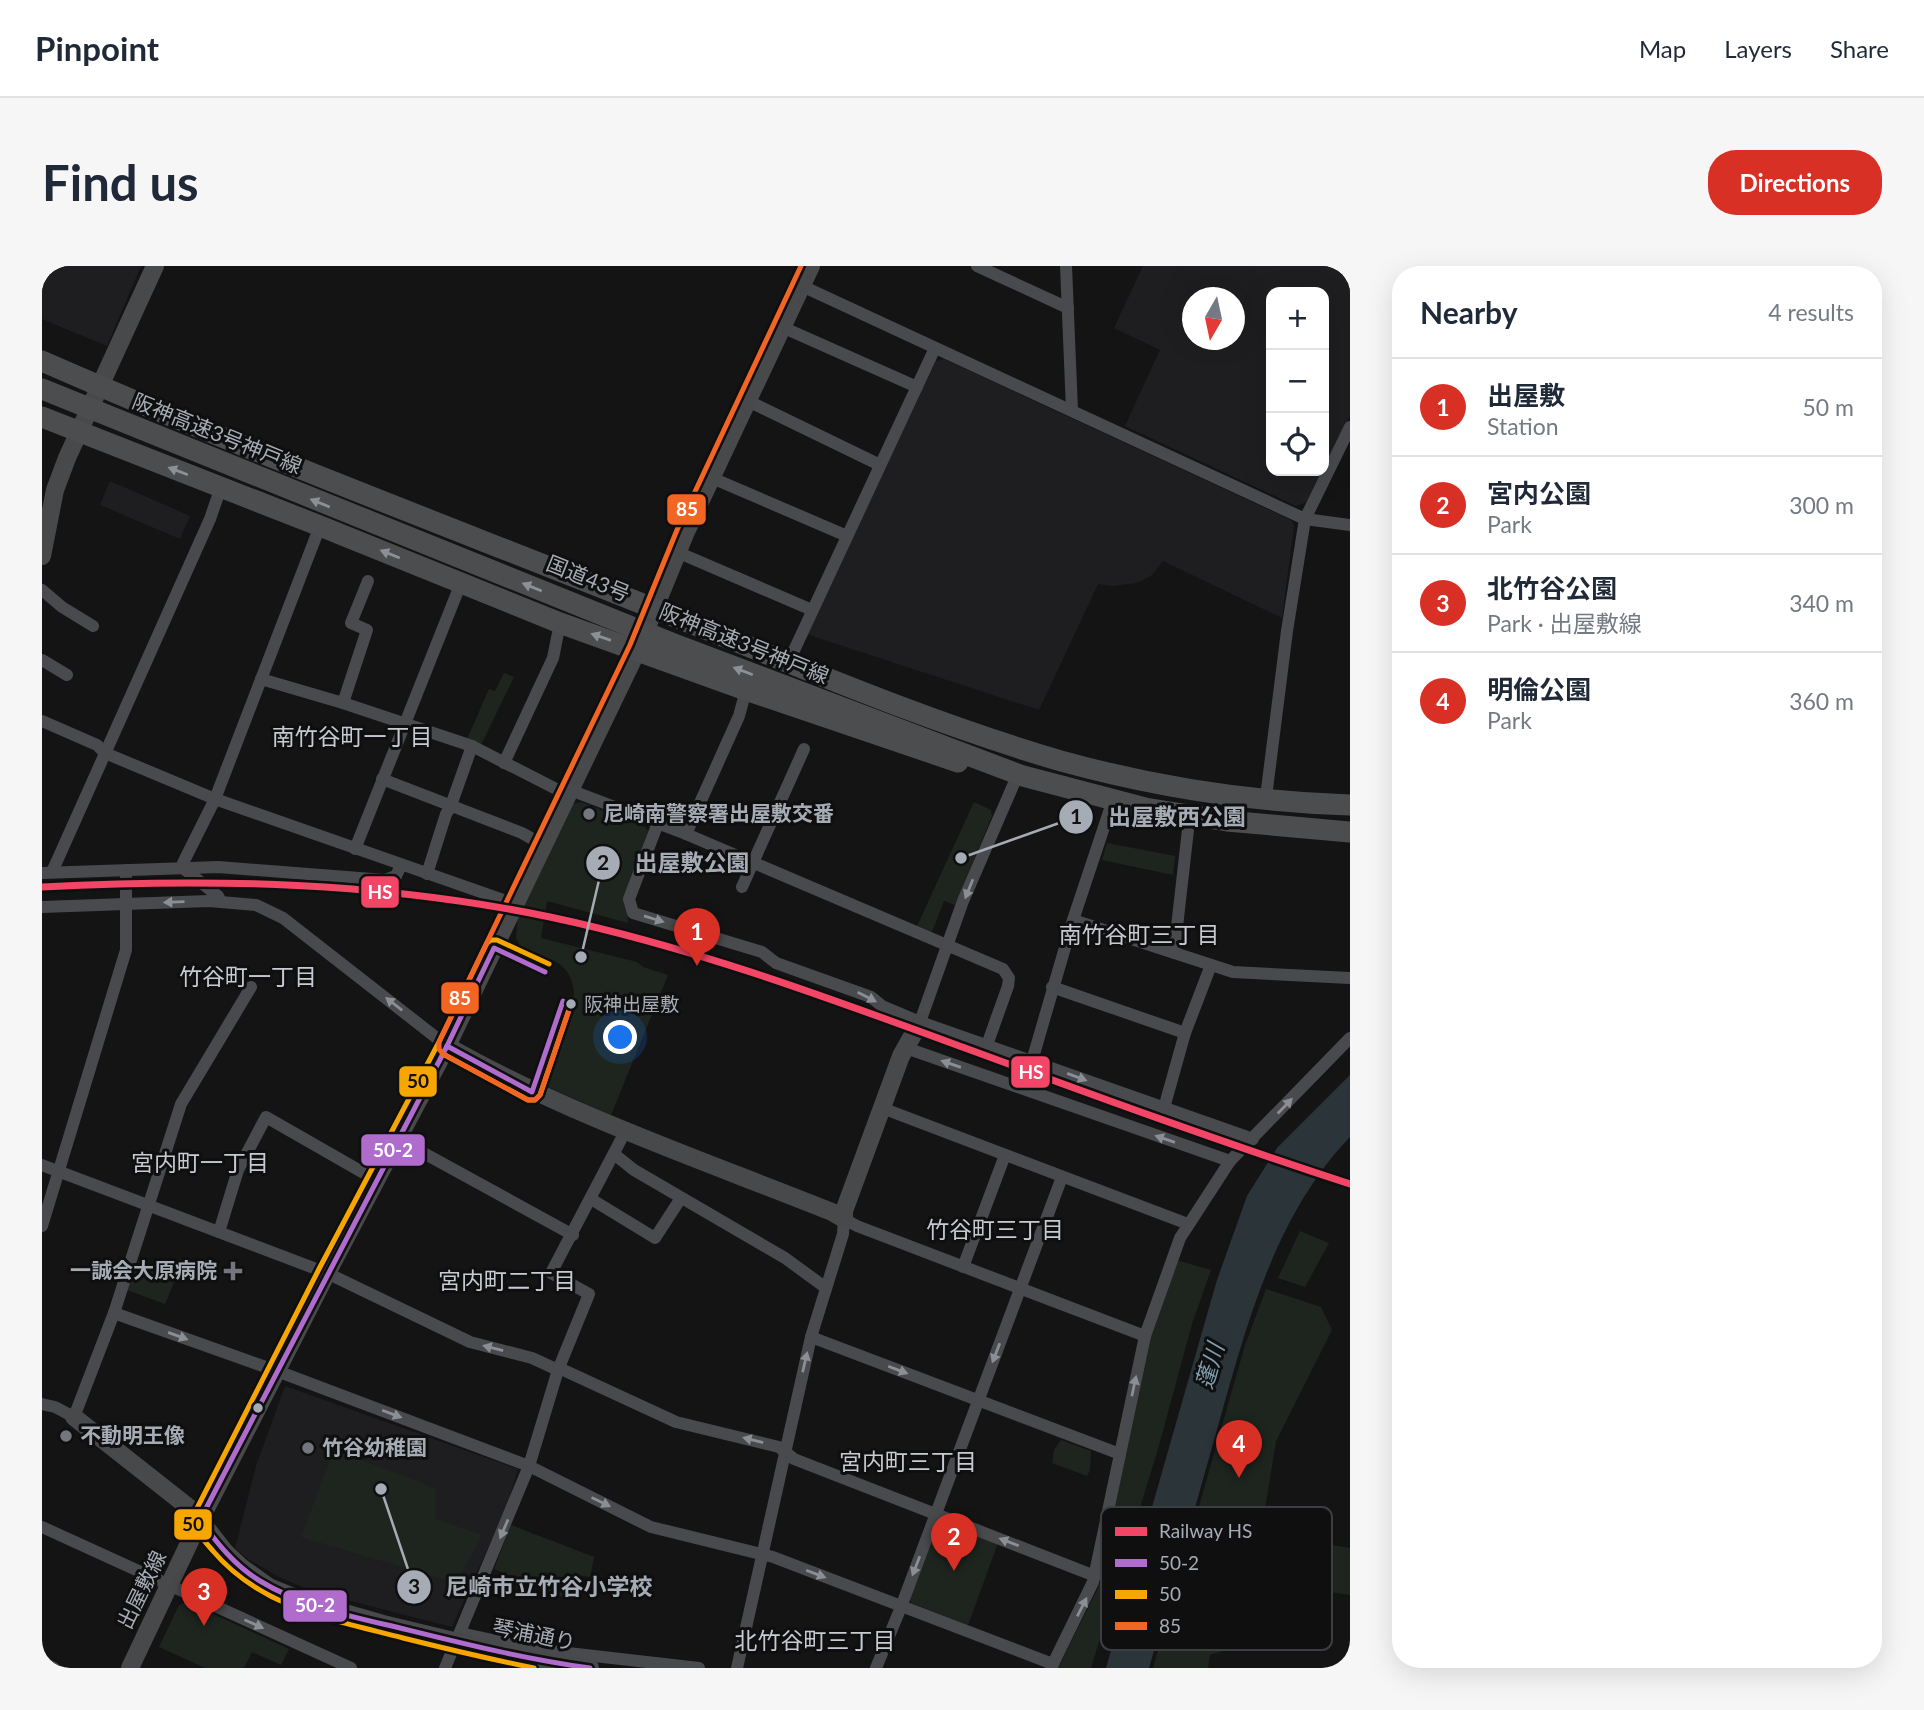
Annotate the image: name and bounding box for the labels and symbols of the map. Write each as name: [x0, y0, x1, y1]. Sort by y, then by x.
north arrow: [1182, 287, 1245, 350]
street label: 阪神高速3号神戸線: [129, 387, 306, 478]
one-way arrow: [167, 465, 188, 476]
line badge: 85: [666, 493, 707, 526]
one-way arrow: [310, 497, 331, 508]
text: 85: [676, 497, 698, 520]
one-way arrow: [379, 548, 400, 559]
street label: 国道43号: [543, 550, 634, 606]
one-way arrow: [521, 581, 542, 592]
street label: 阪神高速3号神戸線: [656, 597, 833, 688]
one-way arrow: [591, 631, 612, 642]
one-way arrow: [732, 665, 753, 676]
district label: 南竹谷町一丁目: [272, 722, 433, 750]
callout: 出屋敷西公園: [1059, 795, 1260, 839]
place label: 尼崎南警察署出屋敷交番: [603, 800, 834, 825]
text: 出屋敷西公園: [1108, 802, 1246, 830]
text: 1: [1070, 803, 1082, 828]
marker: 尼崎南警察署出屋敷交番: [581, 806, 597, 822]
callout: 出屋敷公園: [586, 841, 764, 885]
text: 出屋敷公園: [635, 848, 750, 876]
text: 2: [597, 849, 609, 874]
line badge: HS: [360, 875, 400, 909]
one-way arrow: [963, 878, 974, 899]
text: HS: [367, 880, 393, 903]
one-way arrow: [163, 897, 185, 908]
pin: 1: [674, 908, 720, 966]
one-way arrow: [644, 915, 665, 925]
district label: 南竹谷町三丁目: [1059, 920, 1220, 948]
district label: 竹谷町一丁目: [179, 962, 317, 990]
line badge: 85: [440, 981, 480, 1015]
text: 85: [449, 986, 471, 1009]
one-way arrow: [857, 990, 877, 1002]
place label: 阪神出屋敷: [584, 992, 679, 1015]
one-way arrow: [385, 996, 403, 1011]
marker: 阪神出屋敷: [564, 997, 578, 1011]
your location: [603, 1020, 637, 1054]
line badge: HS: [1010, 1055, 1051, 1089]
one-way arrow: [940, 1058, 961, 1069]
text: HS: [1018, 1060, 1044, 1083]
line badge: 50: [398, 1065, 438, 1098]
text: 50: [407, 1069, 429, 1092]
one-way arrow: [1067, 1072, 1088, 1083]
one-way arrow: [1276, 1097, 1293, 1114]
line badge: 50-2: [360, 1133, 426, 1167]
one-way arrow: [1155, 1133, 1176, 1144]
text: 50-2: [373, 1138, 413, 1161]
district label: 宮内町一丁目: [131, 1148, 269, 1176]
district label: 竹谷町三丁目: [926, 1215, 1064, 1243]
place label: 一誠会大原病院: [70, 1257, 217, 1282]
marker: 一誠会大原病院: [223, 1261, 243, 1281]
district label: 宮内町二丁目: [438, 1266, 576, 1294]
one-way arrow: [168, 1331, 189, 1342]
water label: 蓬川: [1189, 1337, 1230, 1392]
one-way arrow: [482, 1342, 504, 1353]
one-way arrow: [991, 1343, 1002, 1364]
one-way arrow: [800, 1351, 811, 1373]
one-way arrow: [887, 1365, 908, 1376]
one-way arrow: [1128, 1375, 1139, 1397]
unlabelled marker: [251, 1401, 265, 1415]
one-way arrow: [381, 1409, 402, 1420]
pin: 4: [1216, 1420, 1262, 1478]
place label: 不動明王像: [80, 1422, 185, 1447]
marker: 不動明王像: [58, 1428, 74, 1444]
place label: 竹谷幼稚園: [322, 1434, 427, 1459]
one-way arrow: [742, 1434, 764, 1445]
marker: 竹谷幼稚園: [300, 1440, 316, 1456]
district label: 宮内町三丁目: [839, 1447, 977, 1475]
one-way arrow: [591, 1496, 611, 1507]
legend: [1101, 1507, 1332, 1650]
line badge: 50: [173, 1508, 213, 1541]
text: 50: [182, 1512, 204, 1535]
pin: 2: [931, 1513, 977, 1571]
one-way arrow: [498, 1519, 510, 1539]
text: Railway HS: [1159, 1519, 1252, 1542]
one-way arrow: [998, 1537, 1019, 1548]
street label: 出屋敷線: [111, 1546, 170, 1633]
text: 50-2: [1159, 1551, 1199, 1574]
one-way arrow: [911, 1556, 922, 1577]
callout: 尼崎市立竹谷小学校: [397, 1565, 667, 1609]
pin: 3: [181, 1568, 227, 1626]
one-way arrow: [806, 1568, 827, 1579]
text: 尼崎市立竹谷小学校: [446, 1572, 653, 1600]
text: 3: [408, 1573, 420, 1598]
text: 50: [1159, 1582, 1181, 1605]
line badge: 50-2: [282, 1589, 348, 1623]
text: 50-2: [295, 1593, 335, 1616]
one-way arrow: [1076, 1597, 1087, 1617]
street label: 琴浦通り: [491, 1613, 578, 1654]
text: 85: [1159, 1614, 1181, 1637]
one-way arrow: [243, 1619, 264, 1630]
district label: 北竹谷町三丁目: [735, 1626, 896, 1654]

